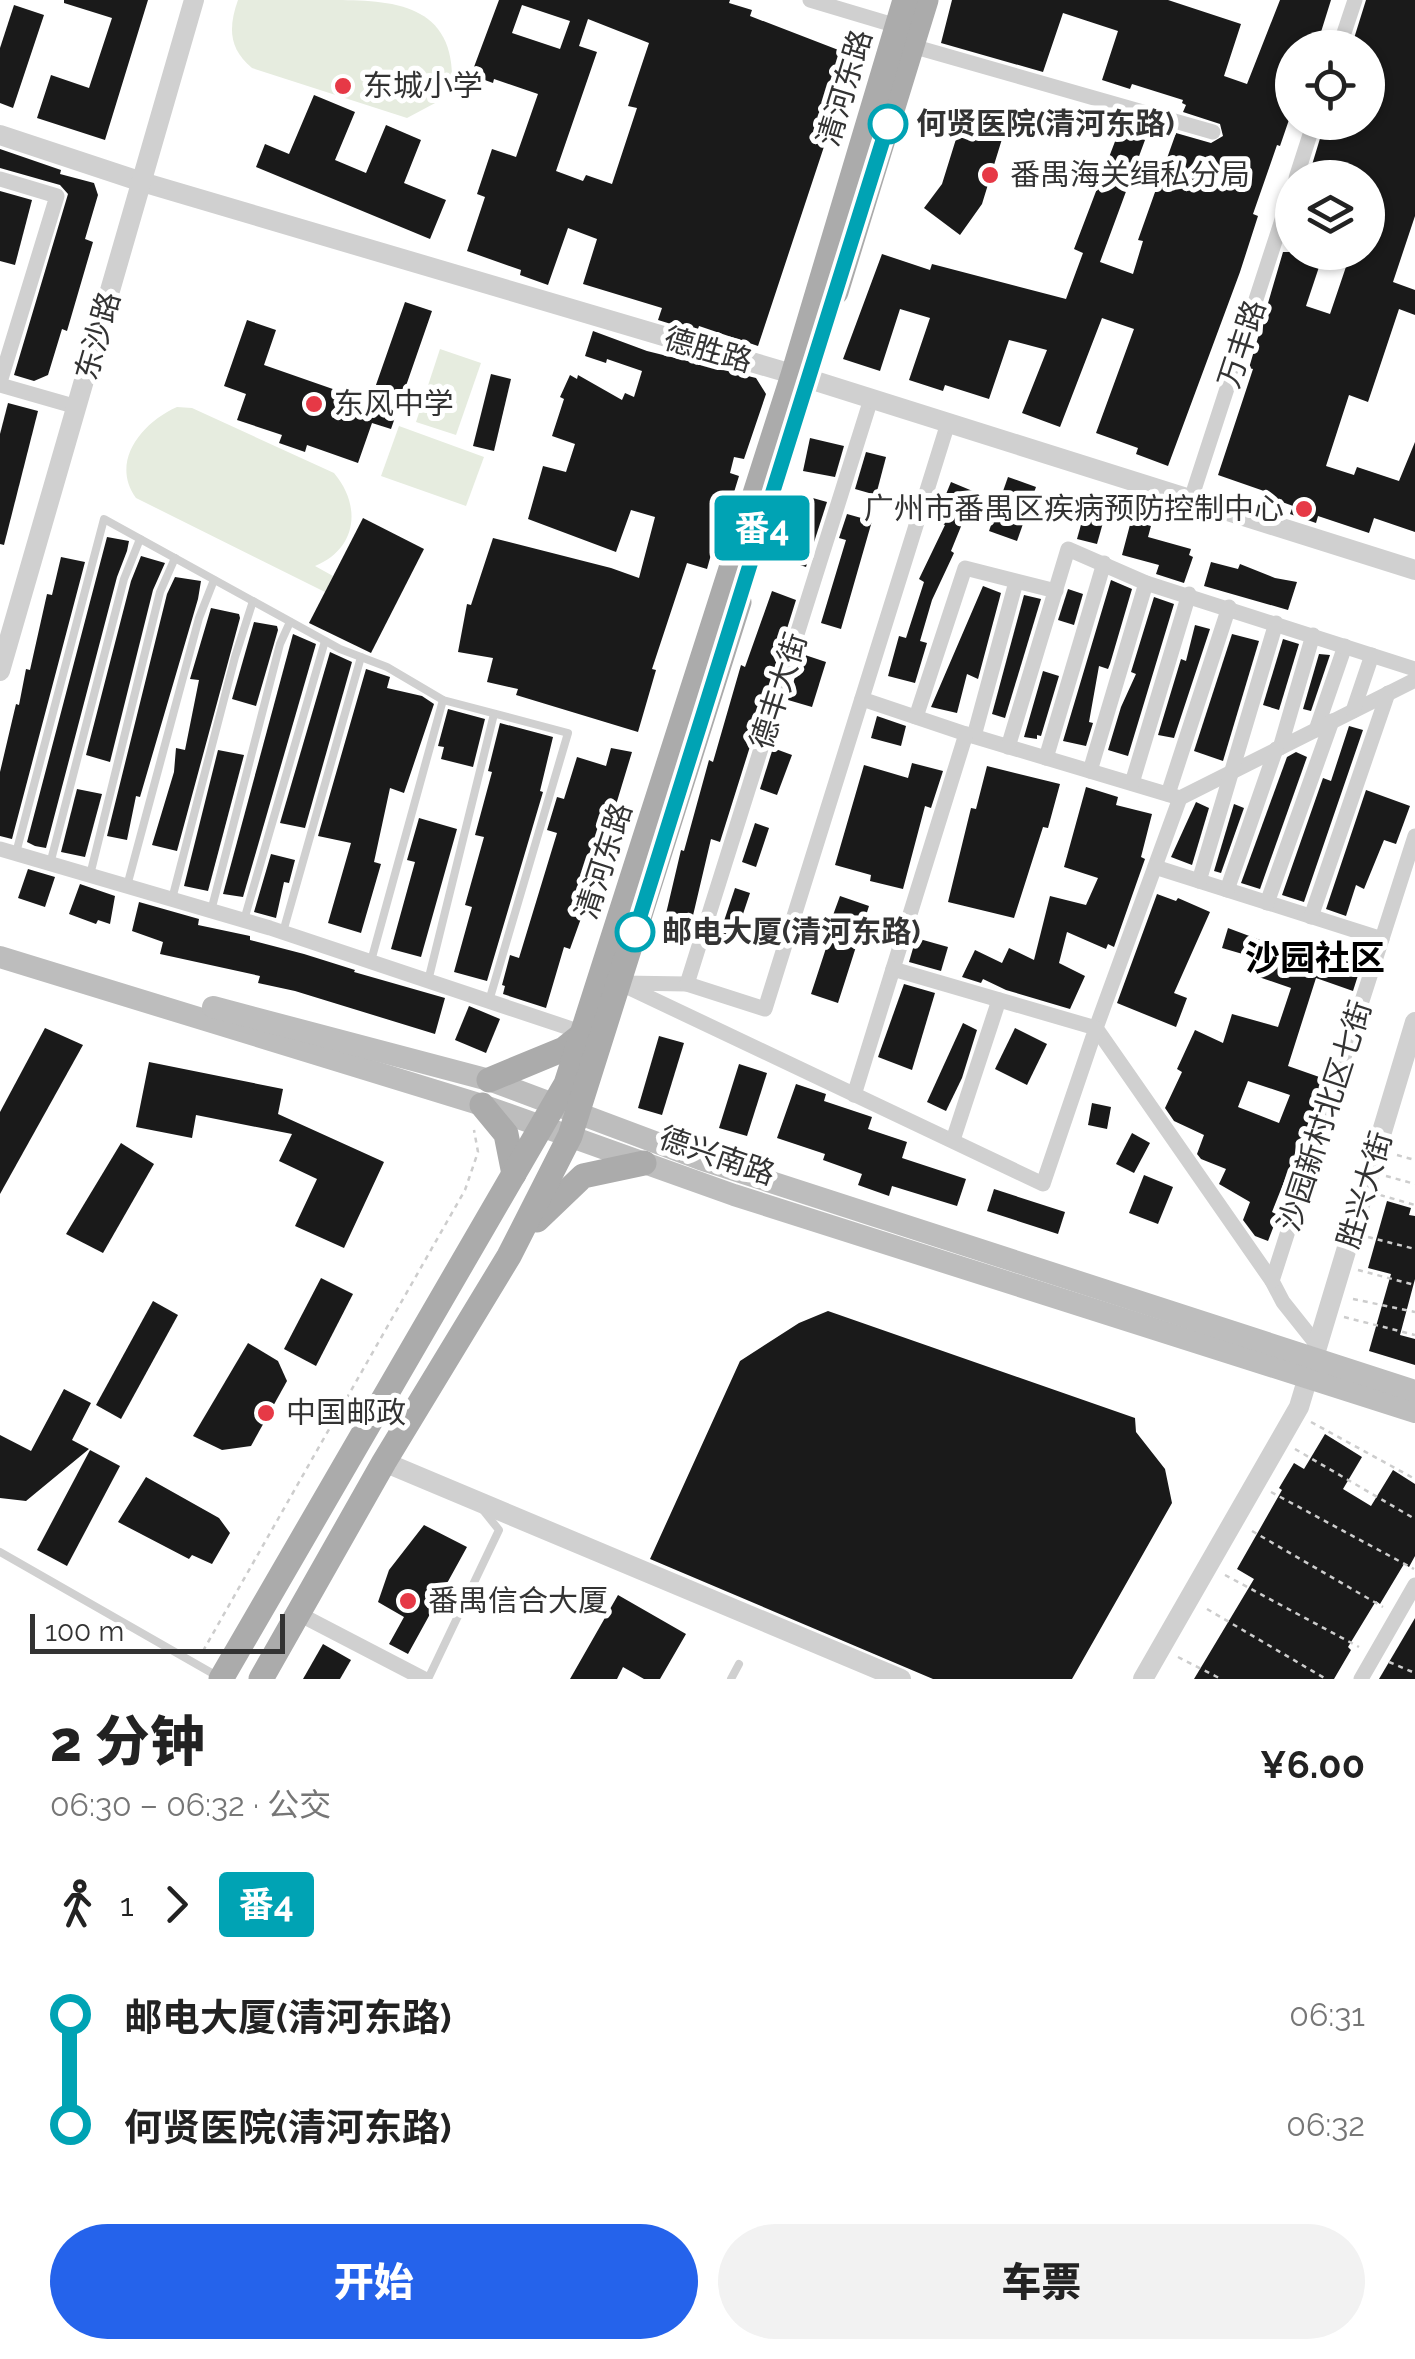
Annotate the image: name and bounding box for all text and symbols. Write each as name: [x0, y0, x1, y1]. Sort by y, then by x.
street label: 清河东路: [810, 25, 879, 150]
map controls: [1275, 30, 1385, 270]
button: locate: [1275, 30, 1385, 140]
place label: 东城小学: [363, 68, 483, 103]
marker: 东城小学: [332, 75, 354, 97]
marker: 何贤医院(清河东路): [869, 105, 907, 143]
place label: 何贤医院(清河东路): [916, 106, 1175, 141]
place label: 番禺海关缉私分局: [1010, 157, 1250, 192]
button: layers: [1275, 160, 1385, 270]
marker: 番禺海关缉私分局: [979, 164, 1001, 186]
street label: 东沙路: [68, 288, 127, 384]
street label: 万丰路: [1211, 296, 1272, 392]
street label: 德胜路: [660, 320, 756, 379]
place label: 东风中学: [334, 386, 454, 421]
marker: 东风中学: [303, 393, 325, 415]
place label: 广州市番禺区疾病预防控制中心: [864, 491, 1284, 526]
line badge: 番4: [717, 496, 807, 560]
marker: 广州市番禺区疾病预防控制中心: [1293, 498, 1315, 520]
text: 番4: [735, 508, 790, 549]
street label: 德丰大街: [743, 628, 814, 753]
street label: 清河东路: [568, 798, 639, 923]
marker: 邮电大厦(清河东路): [616, 913, 654, 951]
place label: 邮电大厦(清河东路): [662, 914, 921, 949]
district label: 沙园社区: [1245, 937, 1385, 978]
street label: 沙园新村北区七街: [1271, 996, 1378, 1235]
street label: 德兴南路: [655, 1119, 780, 1192]
street label: 胜兴大街: [1330, 1127, 1399, 1252]
place label: 中国邮政: [286, 1395, 406, 1430]
marker: 中国邮政: [255, 1402, 277, 1424]
place label: 番禺信合大厦: [428, 1583, 608, 1618]
marker: 番禺信合大厦: [397, 1590, 419, 1612]
scale bar: [30, 1609, 285, 1654]
text: 100 m: [45, 1615, 124, 1648]
text: 2 分钟: [50, 1709, 205, 1774]
text: ¥6.00: [1260, 1742, 1365, 1787]
text: 06:30 – 06:32 · 公交: [50, 1786, 331, 1823]
icon: walk: [50, 1877, 105, 1932]
icon: forward: [149, 1877, 204, 1932]
text: 番4: [239, 1884, 294, 1925]
text: 1: [120, 1886, 134, 1923]
text: 邮电大厦(清河东路): [124, 1995, 452, 2040]
text: 06:31: [1289, 1996, 1365, 2033]
text: 何贤医院(清河东路): [124, 2105, 452, 2150]
text: 06:32: [1286, 2106, 1365, 2143]
button: 开始: [50, 2224, 698, 2339]
button: 车票: [718, 2224, 1365, 2339]

